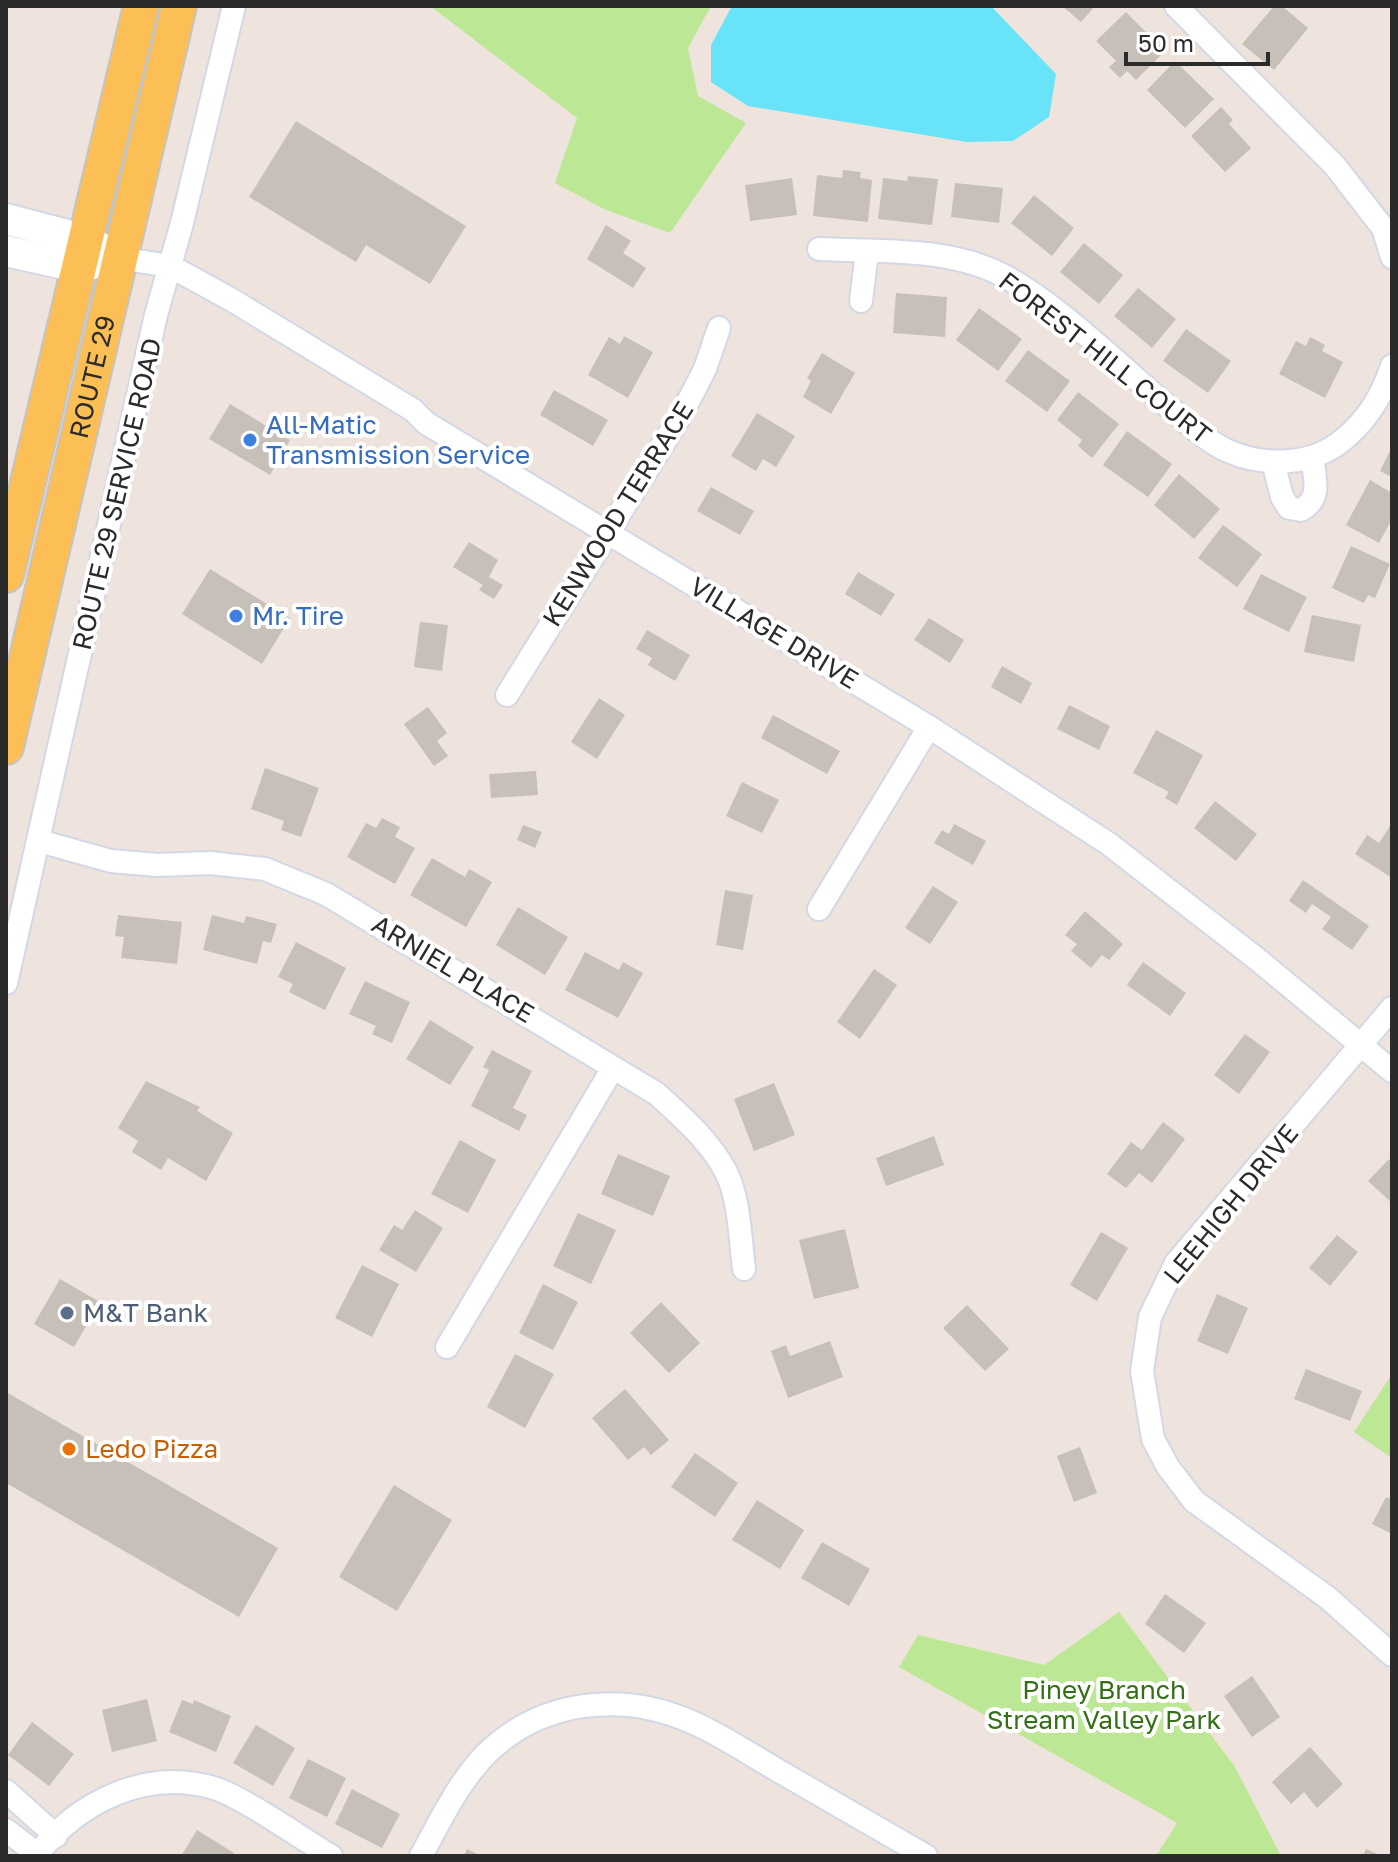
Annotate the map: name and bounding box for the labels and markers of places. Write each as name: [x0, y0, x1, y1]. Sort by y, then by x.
place label: All-Matic Transmission Service: [266, 409, 530, 470]
marker: All-Matic Transmission Service: [241, 431, 259, 449]
place label: Mr. Tire: [252, 600, 344, 631]
marker: Mr. Tire: [227, 607, 245, 625]
place label: M&T Bank: [83, 1297, 209, 1328]
marker: M&T Bank: [58, 1304, 76, 1322]
place label: Ledo Pizza: [85, 1433, 218, 1464]
marker: Ledo Pizza: [60, 1440, 78, 1458]

